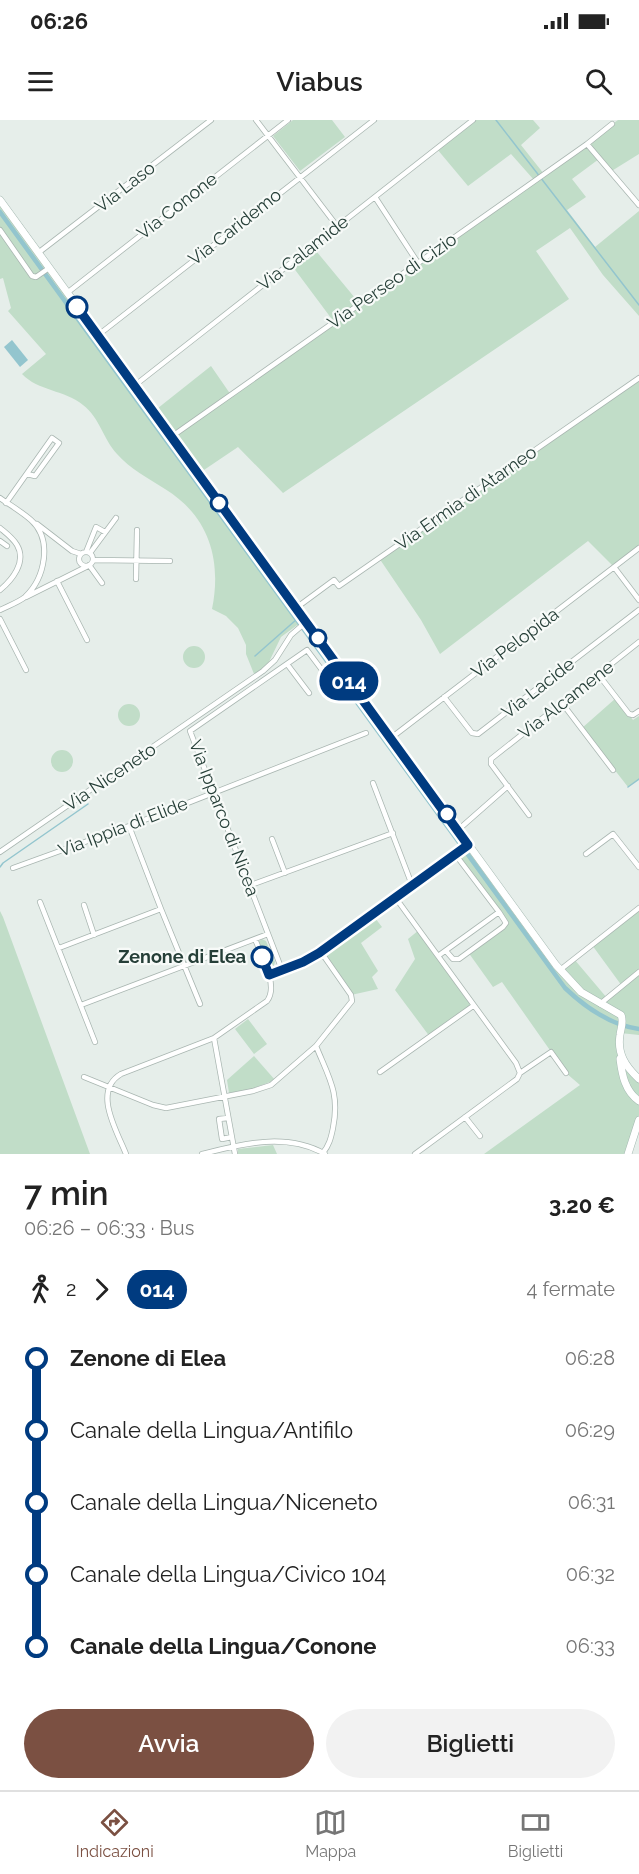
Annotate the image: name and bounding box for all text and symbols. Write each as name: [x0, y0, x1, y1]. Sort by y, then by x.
text: 06:26: [30, 8, 88, 34]
icon: menu: [24, 65, 57, 98]
icon: search: [582, 65, 615, 98]
text: Viabus: [276, 66, 363, 97]
street label: Via Laso: [91, 157, 159, 217]
street label: Via Conone: [132, 168, 221, 243]
street label: Via Caridemo: [184, 184, 285, 269]
street label: Via Calamide: [253, 210, 353, 295]
street label: Via Perseo di Cizio: [323, 228, 460, 333]
unlabelled marker: [66, 296, 88, 318]
street label: Via Ermia di Atarneo: [391, 441, 541, 554]
unlabelled marker: [210, 494, 228, 512]
street label: Via Pelopida: [467, 603, 562, 682]
unlabelled marker: [309, 629, 327, 647]
street label: Via Lacide: [497, 652, 579, 722]
street label: Via Alcamene: [514, 656, 618, 743]
line badge: 014: [314, 662, 383, 700]
text: 014: [331, 669, 367, 694]
street label: Via Ipparco di Nicea: [185, 737, 264, 899]
street label: Via Niceneto: [60, 738, 160, 815]
street label: Via Ippia di Elide: [55, 792, 191, 861]
unlabelled marker: [438, 805, 456, 823]
place label: Zenone di Elea: [118, 946, 246, 967]
marker: Zenone di Elea: [251, 946, 273, 968]
text: 7 min: [24, 1174, 109, 1213]
text: 3.20 €: [549, 1192, 615, 1218]
text: 06:26 – 06:33 · Bus: [24, 1216, 194, 1240]
icon: walk: [24, 1273, 57, 1306]
icon: forward: [85, 1273, 118, 1306]
text: 2: [66, 1277, 76, 1301]
text: 014: [139, 1277, 175, 1302]
text: 4 fermate: [526, 1277, 615, 1301]
text: Zenone di Elea: [70, 1345, 226, 1371]
text: 06:28: [565, 1346, 615, 1370]
text: Canale della Lingua/Antifilo: [70, 1417, 353, 1443]
text: 06:29: [565, 1418, 615, 1442]
text: Canale della Lingua/Niceneto: [70, 1489, 378, 1515]
text: 06:31: [568, 1490, 615, 1514]
text: Canale della Lingua/Civico 104: [70, 1561, 386, 1587]
text: 06:32: [566, 1562, 615, 1586]
text: Canale della Lingua/Conone: [70, 1633, 376, 1659]
text: 06:33: [566, 1634, 615, 1658]
button: Avvia: [24, 1709, 314, 1778]
button: Biglietti: [326, 1709, 615, 1778]
tab: Indicazioni: [76, 1806, 154, 1861]
tab: Mappa: [305, 1806, 356, 1861]
tab: Biglietti: [508, 1806, 563, 1861]

